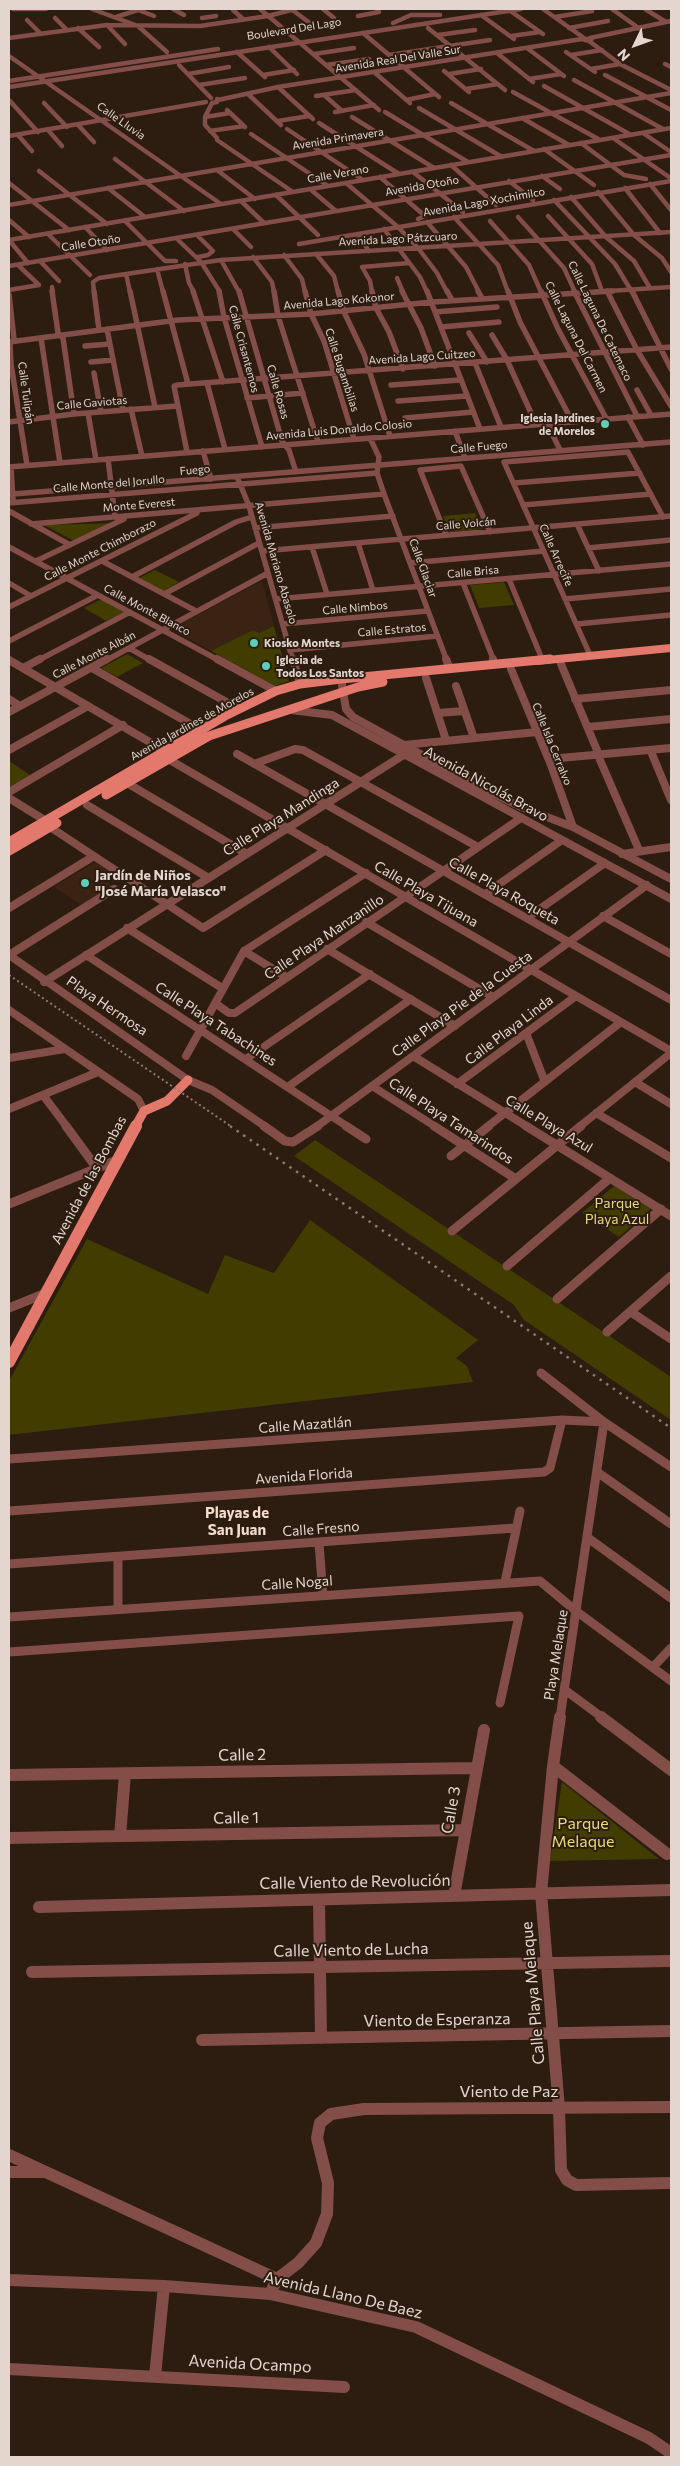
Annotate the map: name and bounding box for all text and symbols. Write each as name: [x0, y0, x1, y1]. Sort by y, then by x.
street label: Boulevard Del Lago: [246, 15, 342, 43]
north arrow: [610, 20, 660, 70]
street label: Avenida Real Del Valle Sur: [334, 43, 462, 75]
text: N: [614, 46, 633, 65]
street label: Calle Lluvia: [94, 99, 148, 143]
street label: Avenida Primavera: [291, 125, 385, 153]
street label: Calle Verano: [306, 162, 370, 186]
street label: Avenida Otoño: [384, 173, 460, 199]
street label: Avenida Lago Xochimilco: [422, 185, 546, 219]
street label: Avenida Lago Pátzcuaro: [338, 229, 458, 249]
street label: Calle Otoño: [61, 232, 121, 254]
street label: Calle Laguna De Catemaco: [565, 259, 635, 383]
street label: Calle Laguna Del Carmen: [542, 279, 610, 395]
street label: Avenida Lago Kokonor: [283, 290, 395, 312]
street label: Calle Crisantemos: [226, 304, 262, 394]
street label: Calle Bugambilias: [322, 327, 362, 413]
street label: Avenida Lago Cuitzeo: [368, 347, 476, 367]
street label: Calle Tulipán: [15, 361, 37, 425]
street label: Calle Rosas: [264, 363, 292, 421]
street label: Calle Gaviotas: [56, 393, 128, 413]
place label: Iglesia Jardines de Morelos: [520, 411, 595, 437]
street label: Avenida Luis Donaldo Colosio: [265, 417, 413, 443]
marker: Iglesia Jardines de Morelos: [599, 418, 611, 430]
street label: Calle Fuego: [450, 438, 508, 456]
street label: Fuego: [179, 462, 211, 478]
street label: Calle Monte del Jorullo: [53, 473, 165, 495]
street label: Monte Everest: [102, 495, 176, 515]
street label: Avenida Mariano Abasolo: [252, 500, 300, 626]
street label: Calle Volcán: [435, 515, 497, 533]
street label: Calle Monte Chimborazo: [42, 516, 158, 584]
street label: Calle Arrecife: [536, 522, 576, 588]
street label: Calle Glaciar: [406, 537, 440, 599]
street label: Calle Brisa: [447, 563, 499, 581]
street label: Calle Monte Blanco: [101, 582, 193, 638]
street label: Calle Nimbos: [322, 599, 388, 617]
street label: Calle Estratos: [357, 620, 427, 640]
street label: Calle Monte Albán: [50, 628, 138, 682]
place label: Kiosko Montes: [264, 636, 340, 650]
marker: Kiosko Montes: [248, 637, 260, 649]
place label: Iglesia de Todos Los Santos: [276, 653, 364, 679]
marker: Iglesia de Todos Los Santos: [260, 660, 272, 672]
street label: Avenida Jardines de Morelos: [128, 685, 256, 763]
street label: Calle Isla Cerralvo: [529, 701, 575, 787]
street label: Avenida Nicolás Bravo: [421, 743, 551, 825]
street label: Calle Playa Mandinga: [220, 774, 342, 860]
street label: Calle Playa Roqueta: [446, 854, 562, 928]
street label: Calle Playa Tijuana: [371, 857, 481, 931]
place label: Jardín de Niños "José María Velasco": [95, 867, 226, 900]
marker: Jardín de Niños "José María Velasco": [79, 877, 91, 889]
street label: Calle Playa Manzanillo: [261, 891, 387, 983]
street label: Calle Playa Pie de la Cuesta: [389, 948, 535, 1060]
street label: Playa Hermosa: [63, 973, 151, 1039]
street label: Calle Playa Tabachines: [152, 978, 280, 1070]
street label: Calle Playa Linda: [462, 991, 556, 1069]
street label: Calle Playa Tamarindos: [386, 1074, 516, 1168]
street label: Calle Playa Azul: [502, 1091, 596, 1157]
street label: Avenida de las Bombas: [48, 1113, 130, 1247]
park label: Parque Playa Azul: [585, 1195, 649, 1228]
street label: Calle Mazatlán: [258, 1413, 352, 1437]
street label: Avenida Florida: [255, 1464, 353, 1488]
district label: Playas de San Juan: [205, 1504, 269, 1539]
street label: Calle Fresno: [282, 1518, 360, 1540]
street label: Calle Nogal: [261, 1572, 333, 1594]
street label: Playa Melaque: [541, 1608, 571, 1702]
street label: Calle 2: [218, 1745, 266, 1765]
street label: Calle 3: [437, 1785, 465, 1835]
street label: Calle 1: [213, 1808, 259, 1828]
park label: Parque Melaque: [552, 1814, 614, 1852]
street label: Calle Viento de Revolución: [259, 1871, 451, 1893]
street label: Calle Playa Melaque: [517, 1921, 549, 2065]
street label: Calle Viento de Lucha: [273, 1939, 429, 1961]
street label: Viento de Esperanza: [363, 2009, 511, 2031]
street label: Viento de Paz: [460, 2082, 558, 2102]
street label: Avenida Llano De Baez: [262, 2267, 424, 2323]
street label: Avenida Ocampo: [188, 2351, 312, 2377]

